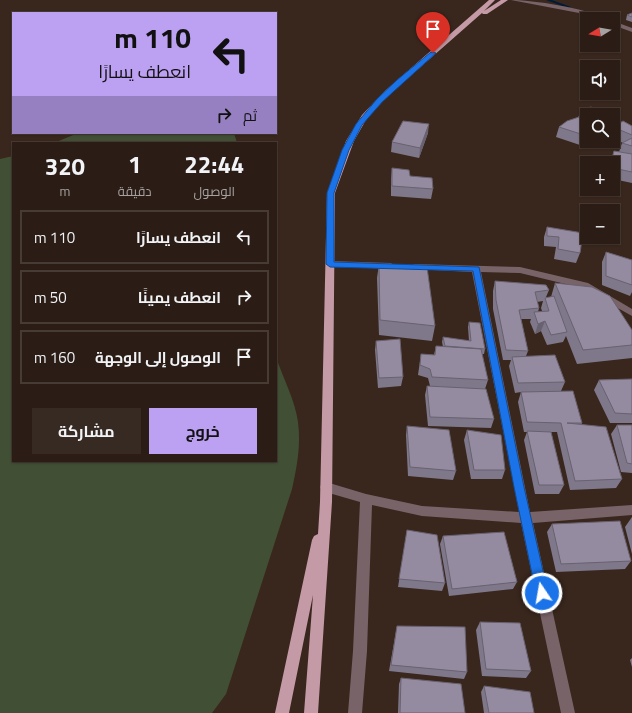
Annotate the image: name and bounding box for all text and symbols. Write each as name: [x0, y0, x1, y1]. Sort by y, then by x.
pin: [416, 12, 450, 53]
north arrow: [580, 12, 620, 52]
map controls: [580, 12, 620, 244]
text: 110 m: [114, 16, 191, 59]
icon: arrive: [422, 18, 444, 40]
icon: left: [205, 28, 257, 80]
text: انعطف يسارًا: [98, 58, 191, 85]
button: sound: [580, 60, 620, 100]
icon: right: [213, 104, 235, 126]
text: ثم: [243, 104, 257, 127]
button: search: [580, 108, 620, 148]
text: 1: [128, 146, 141, 182]
text: 22:44: [184, 146, 244, 182]
text: 320: [45, 148, 85, 184]
button: +: [580, 156, 620, 196]
text: m: [59, 181, 70, 201]
text: دقيقة: [118, 181, 152, 201]
text: الوصول: [194, 181, 235, 201]
button: −: [580, 204, 620, 244]
text: 110 m: [34, 226, 75, 249]
text: انعطف يسارًا: [136, 226, 221, 249]
icon: left: [233, 226, 255, 248]
text: 50 m: [34, 286, 67, 309]
text: انعطف يمينًا: [138, 286, 221, 309]
icon: right: [233, 286, 255, 308]
text: 160 m: [34, 346, 75, 369]
text: الوصول إلى الوجهة: [95, 346, 221, 369]
icon: arrive: [233, 346, 255, 368]
button: مشاركة: [32, 408, 141, 454]
button: خروج: [149, 408, 257, 454]
position arrow: [521, 572, 563, 614]

